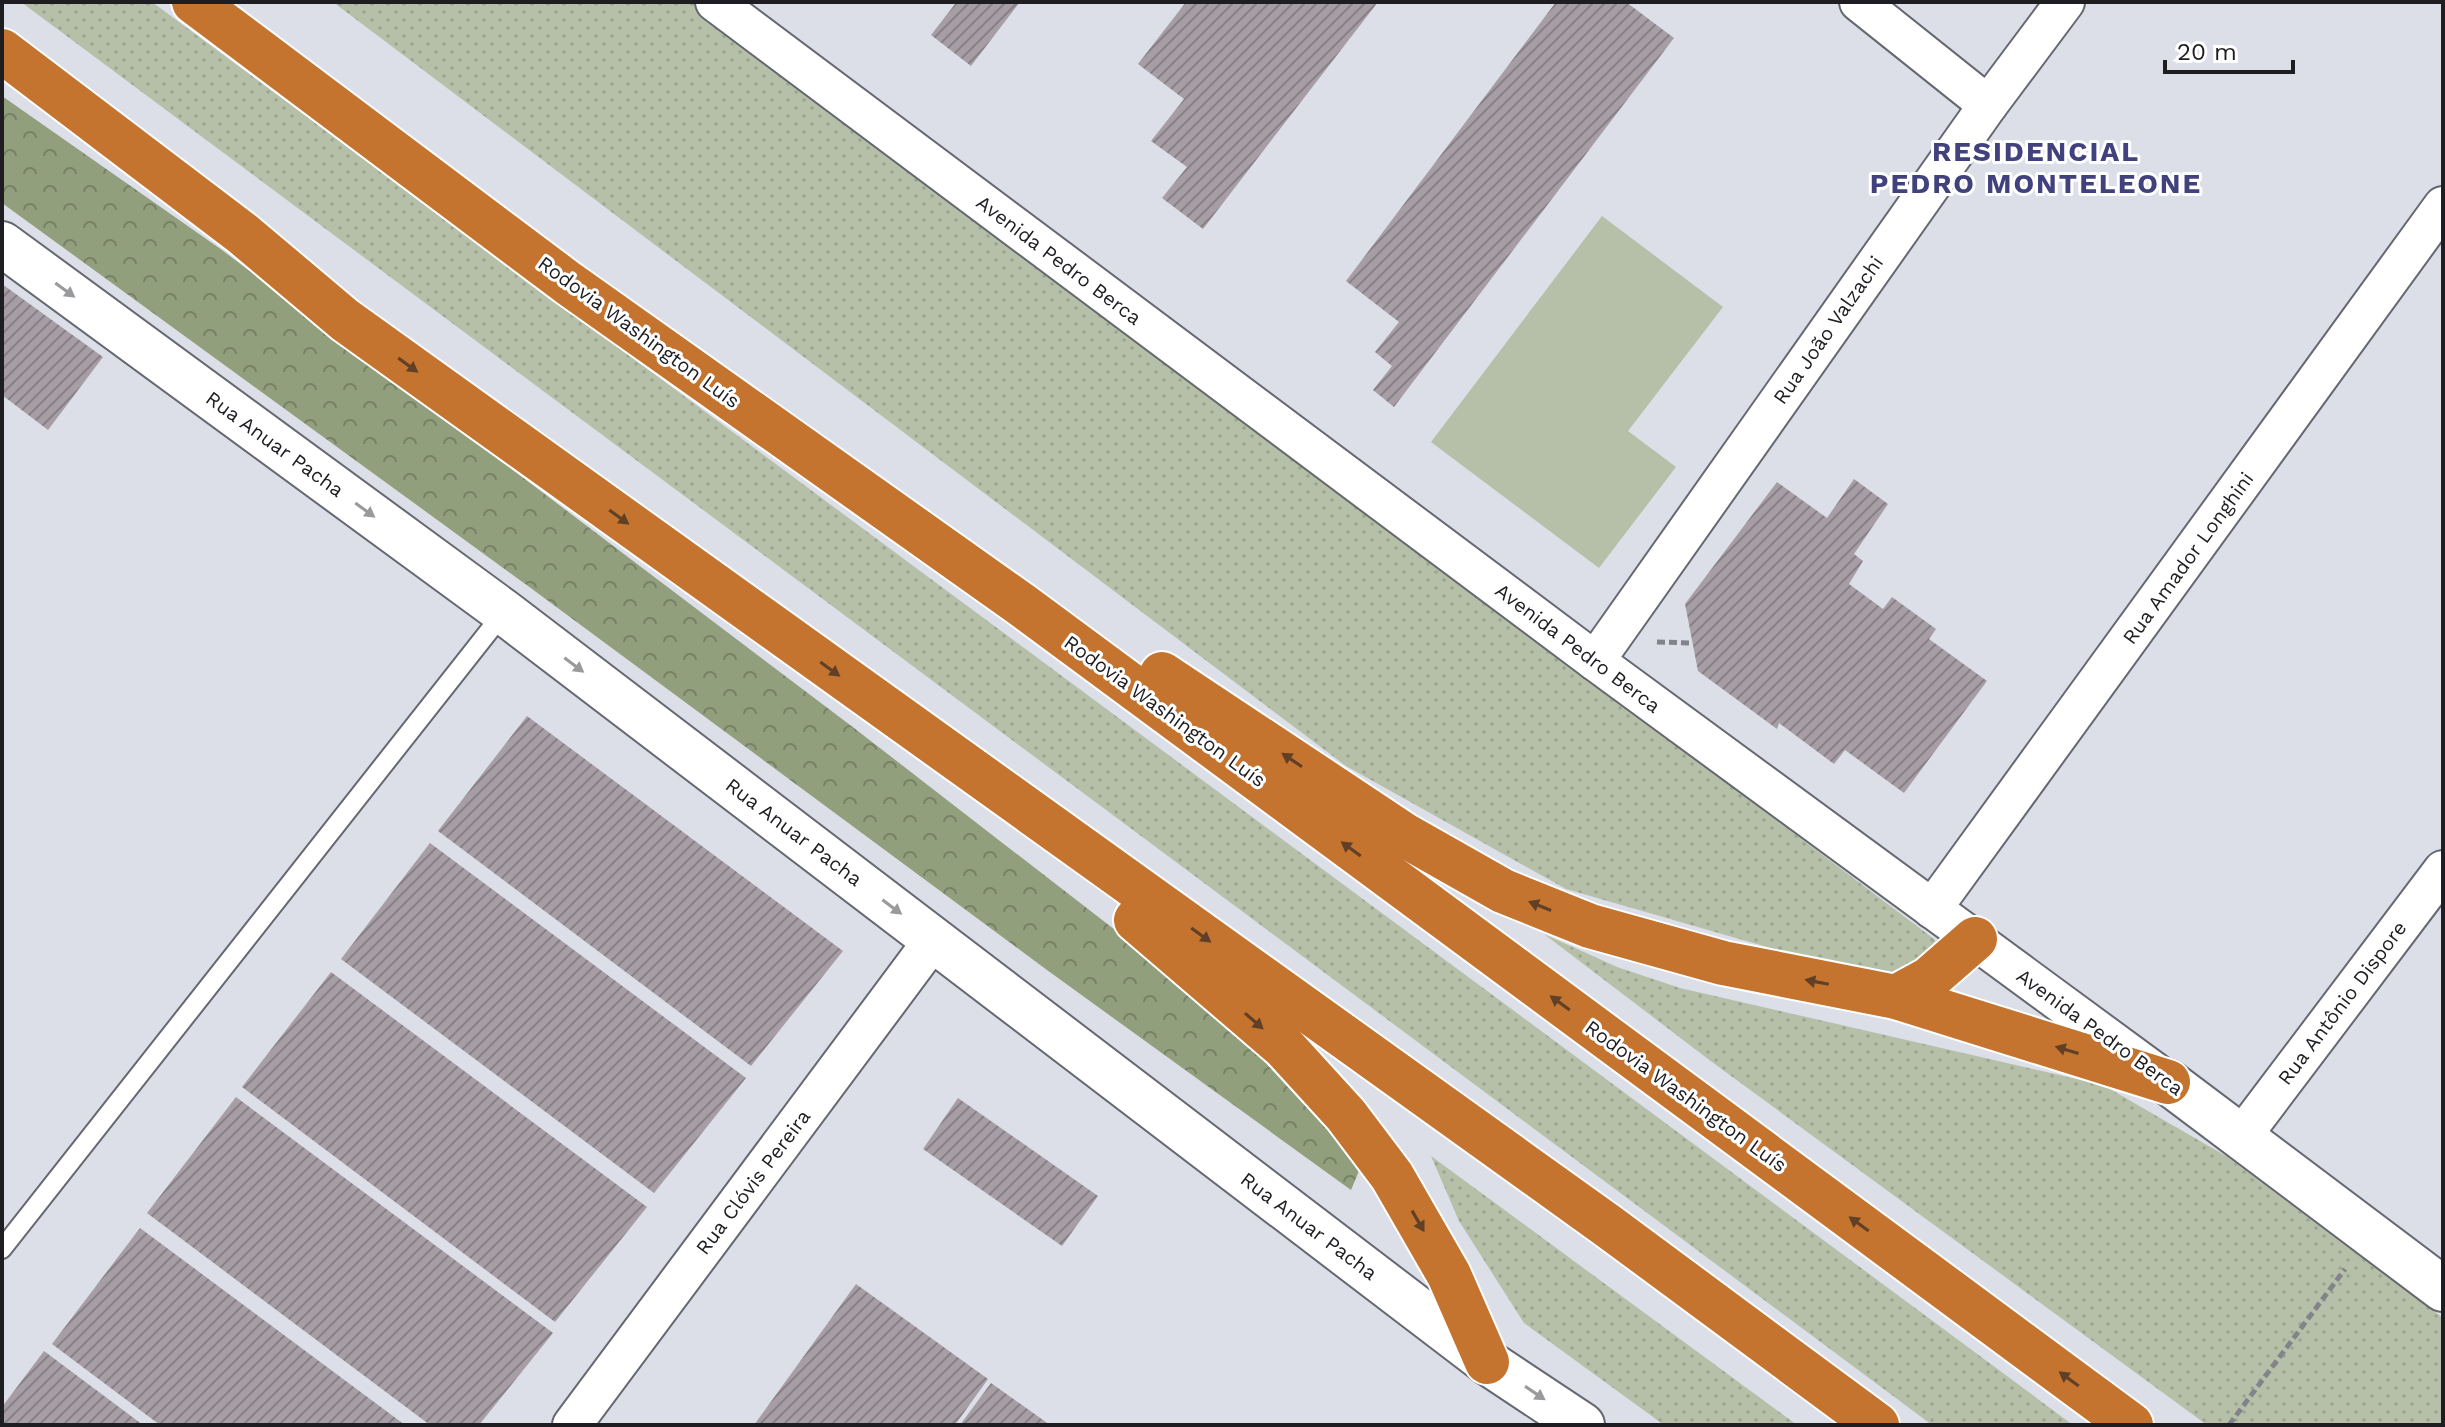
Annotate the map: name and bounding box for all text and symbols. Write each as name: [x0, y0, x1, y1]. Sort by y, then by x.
scale bar: [2165, 24, 2293, 74]
text: 20 m: [2177, 38, 2237, 66]
district label: RESIDENCIAL PEDRO MONTELEONE: [1870, 135, 2202, 200]
street label: Avenida Pedro Berca: [972, 190, 1146, 330]
street label: Rodovia Washington Luís: [534, 251, 744, 413]
street label: Rua João Valzachi: [1768, 251, 1888, 409]
one-way arrow: [54, 282, 76, 298]
one-way arrow: [398, 357, 419, 372]
street label: Rua Anuar Pacha: [201, 386, 349, 502]
street label: Rua Amador Longhini: [2117, 467, 2259, 649]
one-way arrow: [355, 502, 375, 518]
one-way arrow: [609, 509, 630, 524]
street label: Avenida Pedro Berca: [1491, 578, 1665, 718]
street label: Rodovia Washington Luís: [1060, 630, 1270, 792]
one-way arrow: [563, 657, 584, 673]
one-way arrow: [820, 661, 841, 676]
one-way arrow: [1281, 753, 1302, 768]
street label: Rua Anuar Pacha: [721, 773, 867, 891]
one-way arrow: [1341, 841, 1361, 857]
one-way arrow: [881, 899, 903, 915]
one-way arrow: [1528, 899, 1552, 912]
street label: Rua Antônio Dispore: [2273, 916, 2411, 1090]
one-way arrow: [1190, 927, 1212, 943]
street label: Avenida Pedro Berca: [2012, 963, 2188, 1101]
one-way arrow: [1804, 975, 1829, 987]
one-way arrow: [1550, 996, 1571, 1011]
one-way arrow: [1244, 1012, 1264, 1029]
street label: Rodovia Washington Luís: [1581, 1015, 1791, 1177]
one-way arrow: [2055, 1043, 2079, 1056]
street label: Rua Clóvis Pereira: [691, 1105, 815, 1259]
street label: Rua Anuar Pacha: [1236, 1167, 1382, 1285]
one-way arrow: [1411, 1210, 1425, 1233]
one-way arrow: [1849, 1217, 1870, 1232]
one-way arrow: [2058, 1371, 2079, 1387]
one-way arrow: [1524, 1386, 1545, 1401]

